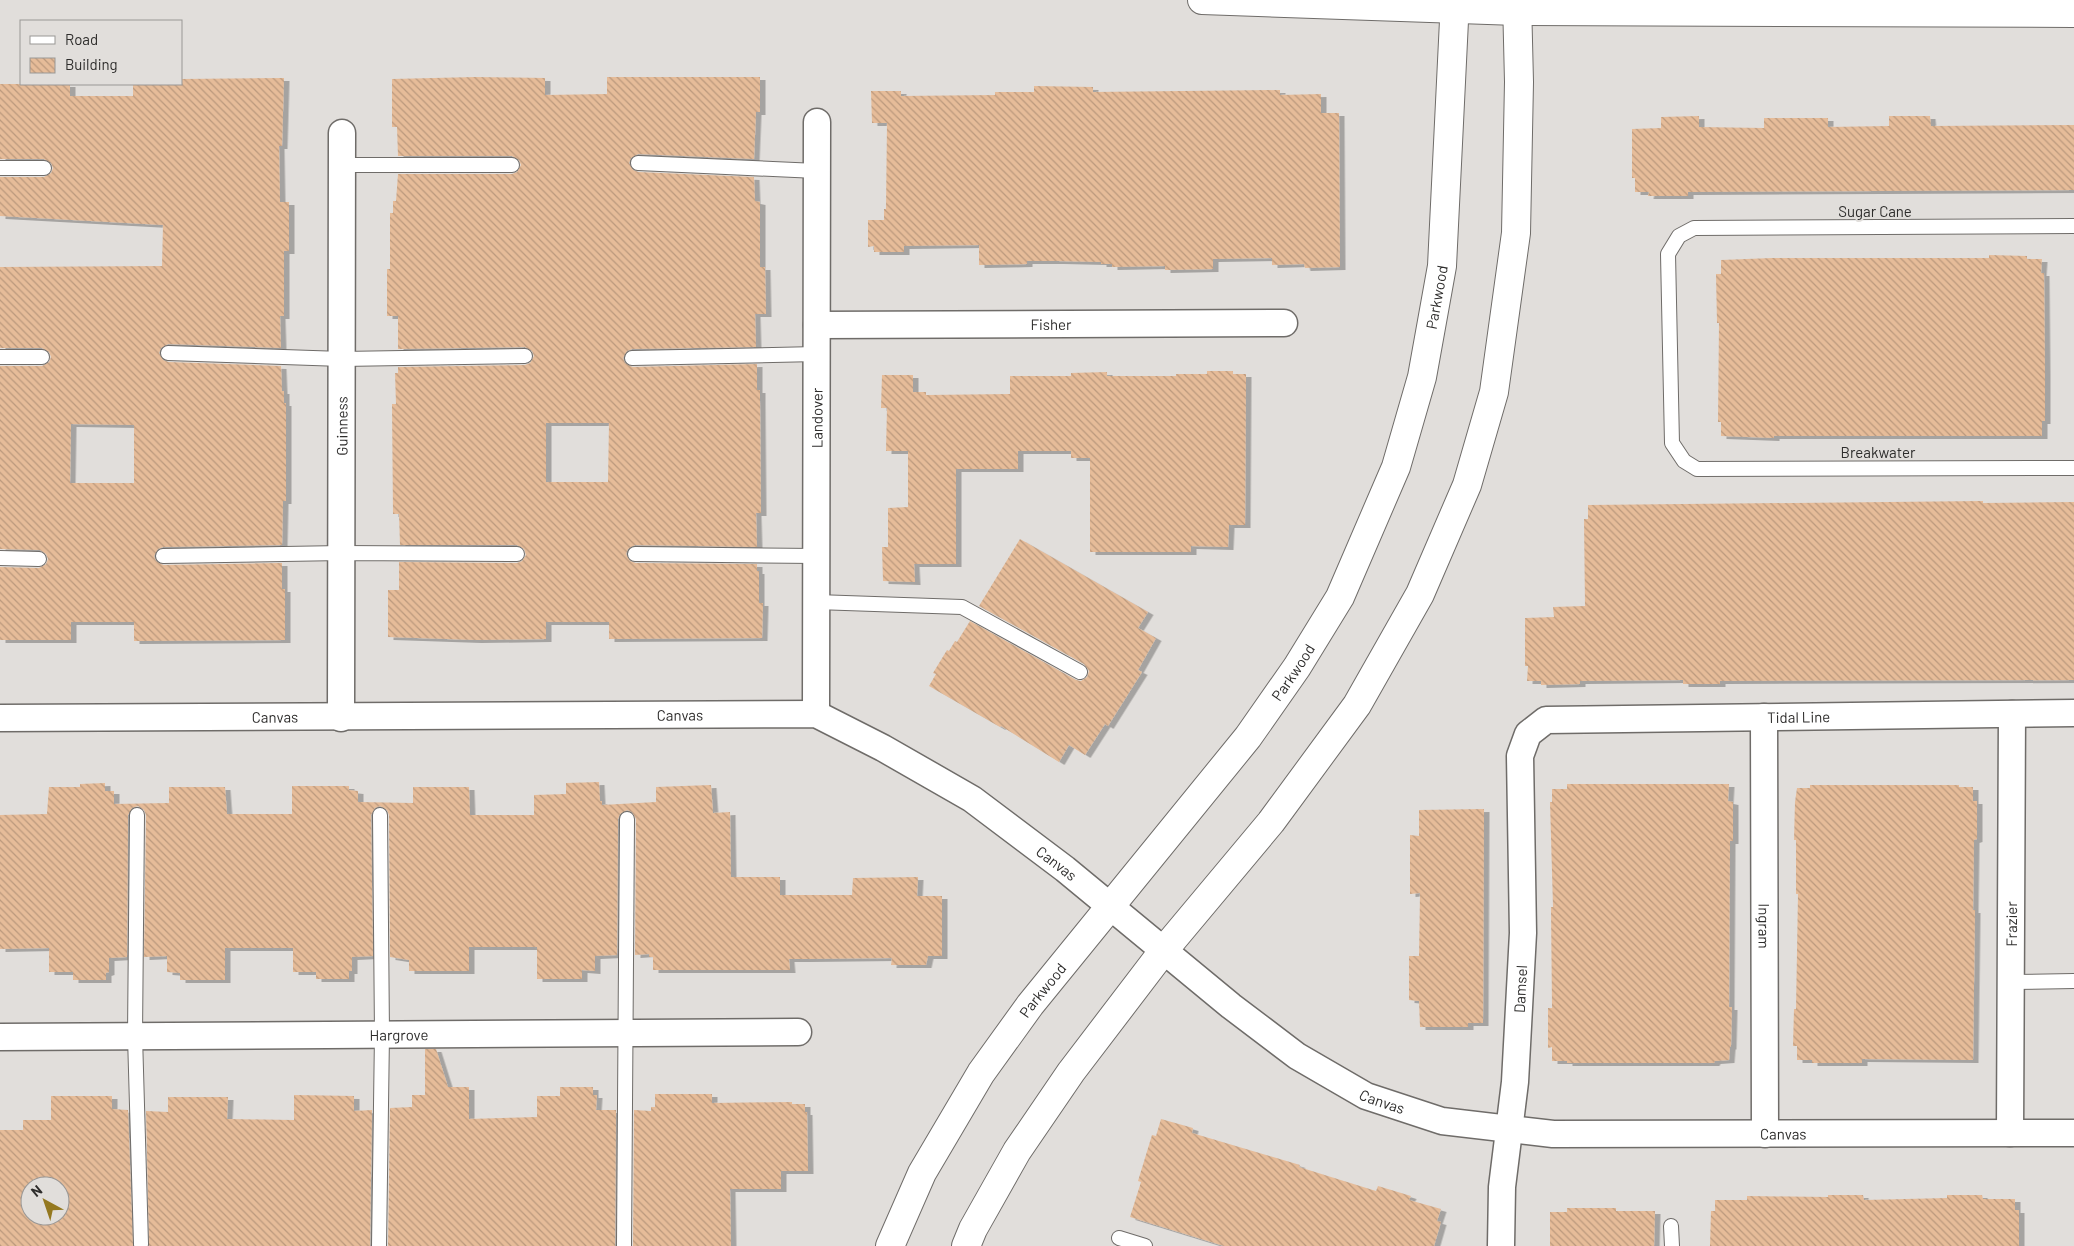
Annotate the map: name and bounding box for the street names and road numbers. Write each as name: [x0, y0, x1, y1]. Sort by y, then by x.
street label: Sugar Cane: [1838, 202, 1912, 220]
street label: Parkwood: [1422, 264, 1451, 331]
street label: Fisher: [1030, 315, 1072, 333]
street label: Landover: [807, 387, 826, 448]
street label: Guinness: [332, 396, 351, 456]
street label: Breakwater: [1841, 443, 1916, 461]
street label: Parkwood: [1267, 640, 1318, 704]
street label: Canvas: [657, 706, 703, 724]
street label: Tidal Line: [1767, 707, 1830, 726]
street label: Canvas: [252, 708, 298, 726]
street label: Canvas: [1033, 842, 1081, 884]
street label: Frazier: [2002, 901, 2020, 947]
street label: Ingram: [1755, 903, 1774, 949]
street label: Parkwood: [1015, 959, 1070, 1021]
street label: Damsel: [1510, 965, 1530, 1013]
street label: Hargrove: [369, 1025, 429, 1044]
street label: Canvas: [1356, 1085, 1407, 1117]
street label: Canvas: [1760, 1125, 1807, 1143]

